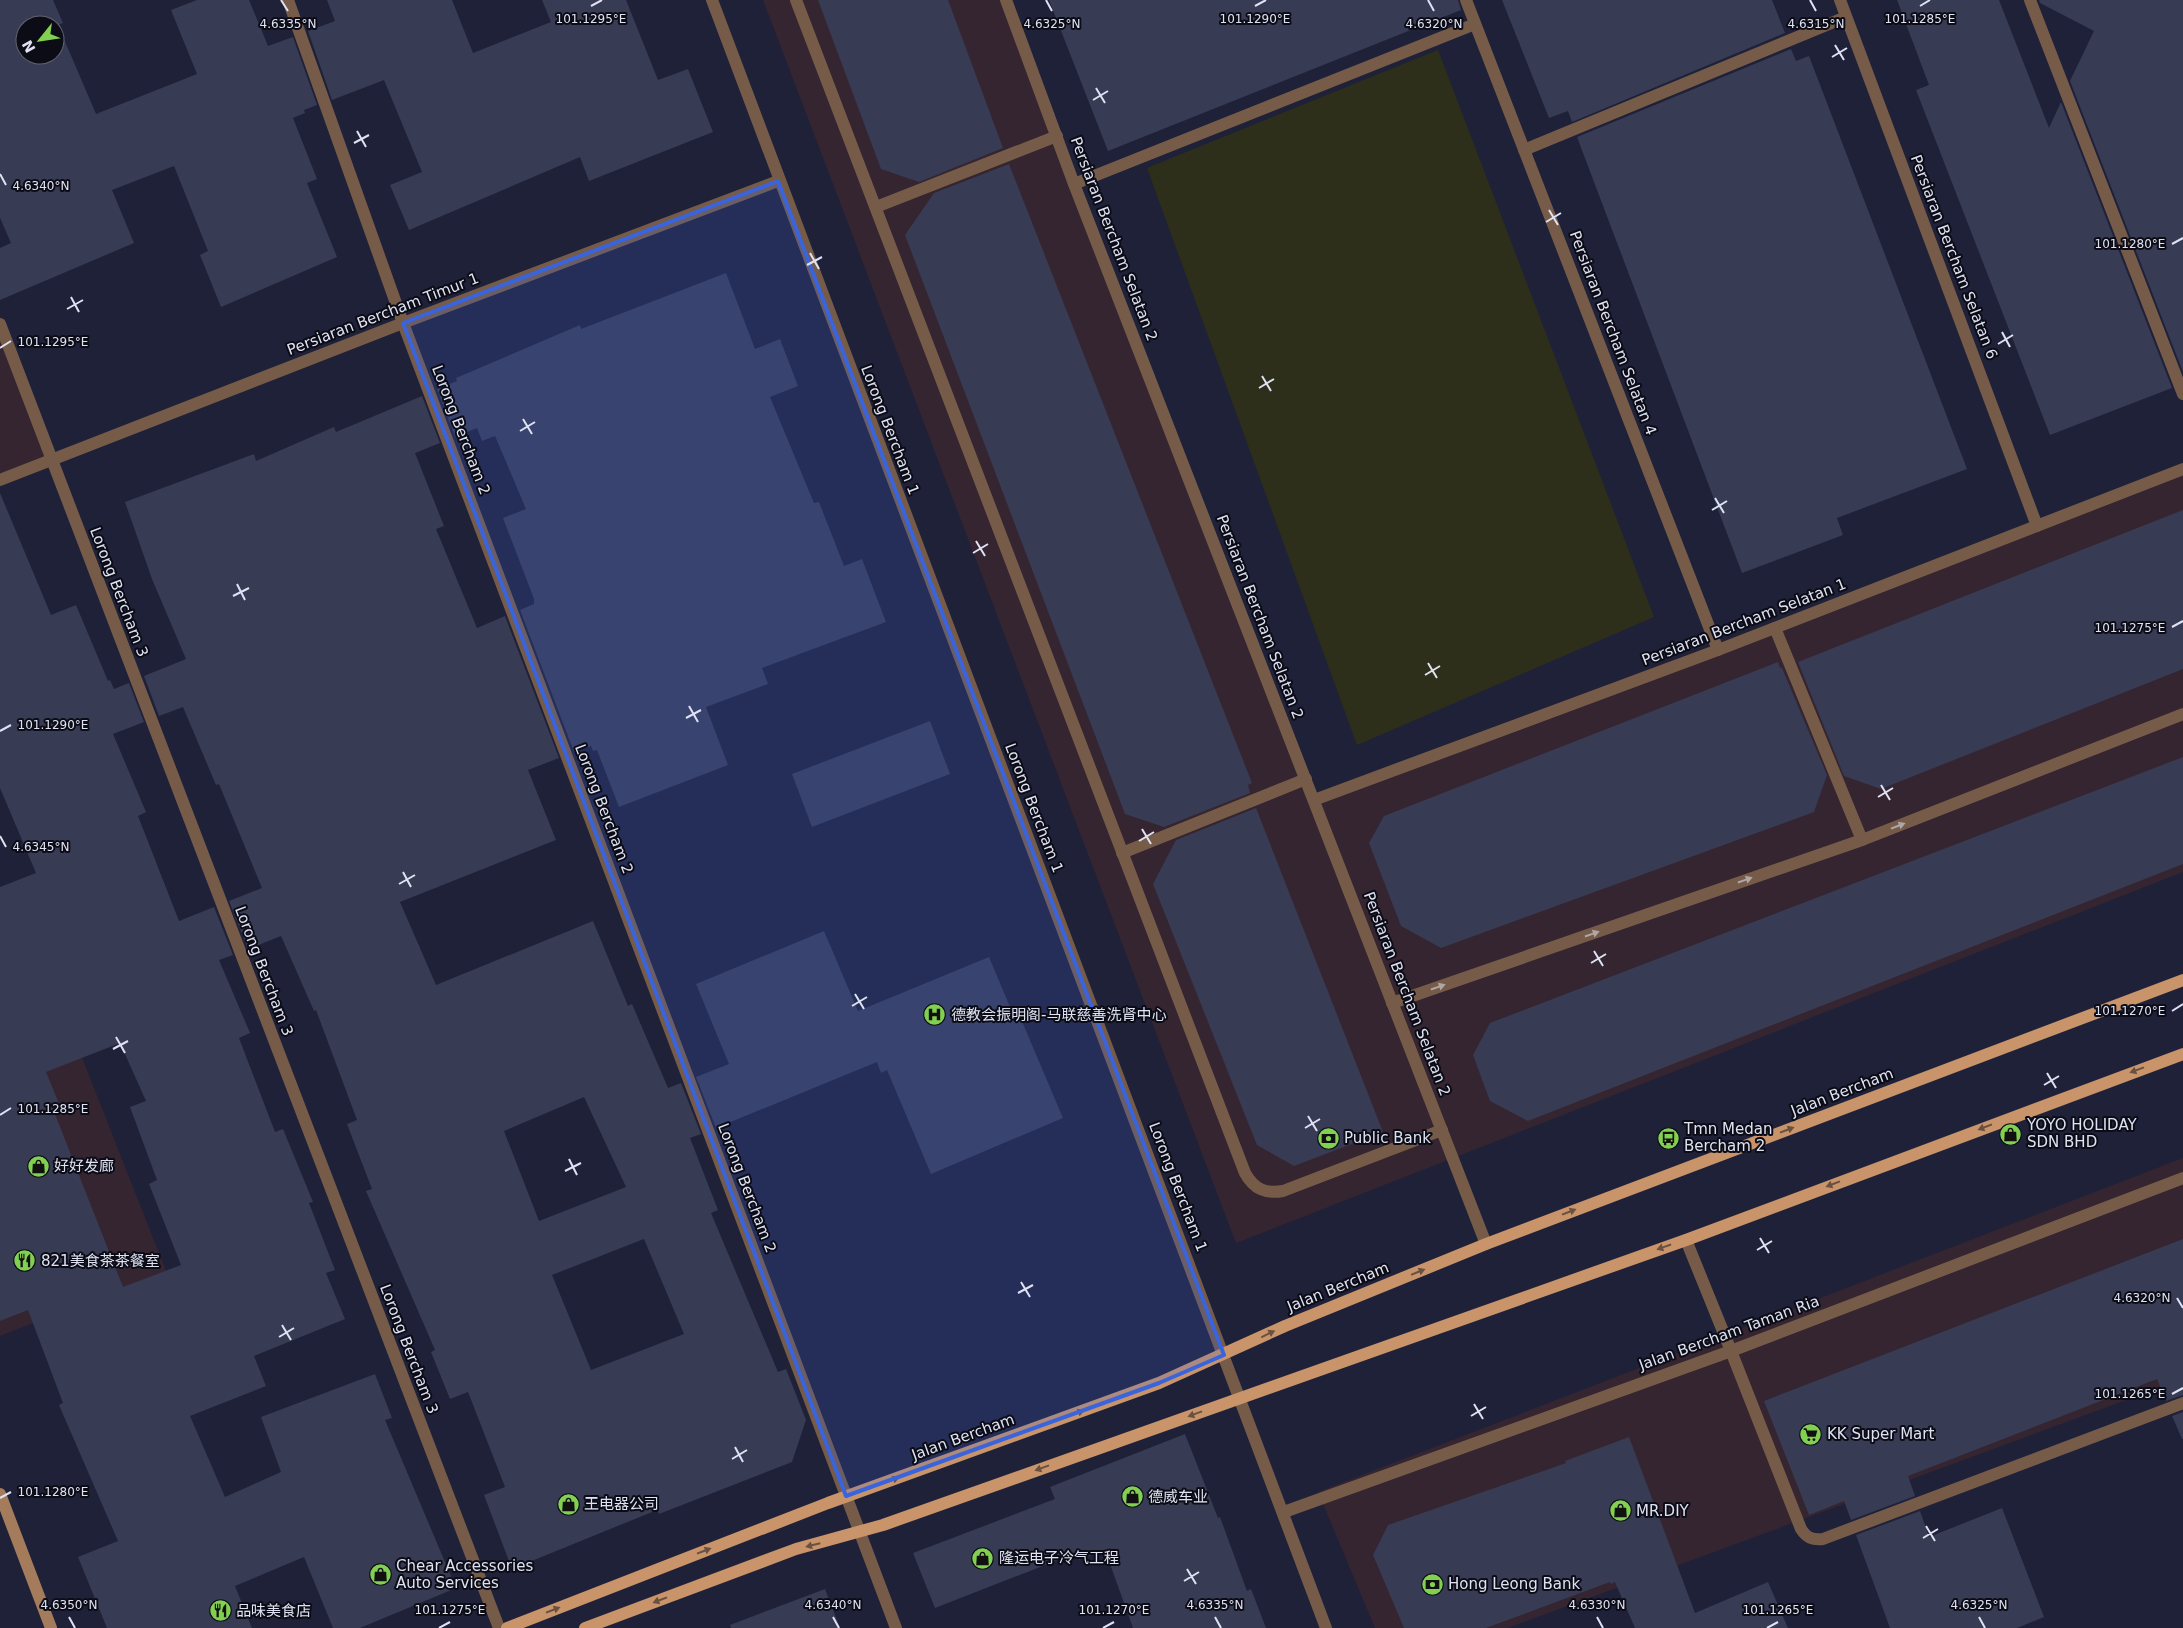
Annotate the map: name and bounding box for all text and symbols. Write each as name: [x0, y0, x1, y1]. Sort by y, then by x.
text: 101.1295°E: [556, 12, 626, 26]
text: 101.1290°E: [1220, 12, 1290, 26]
text: 101.1285°E: [1885, 12, 1955, 26]
north arrow: [15, 15, 65, 65]
text: 4.6335°N: [260, 17, 316, 31]
text: 4.6325°N: [1024, 17, 1080, 31]
text: 4.6320°N: [1406, 17, 1462, 31]
text: 4.6315°N: [1788, 17, 1844, 31]
text: N: [19, 37, 39, 56]
street label: Persiaran Bercham Selatan 2: [1067, 134, 1161, 344]
street label: Persiaran Bercham Selatan 6: [1907, 152, 2001, 362]
text: 4.6340°N: [13, 179, 69, 193]
street label: Persiaran Bercham Selatan 4: [1566, 228, 1660, 438]
text: 101.1280°E: [2095, 237, 2165, 251]
street label: Persiaran Bercham Timur 1: [285, 269, 481, 359]
text: 101.1295°E: [18, 335, 88, 349]
street label: Lorong Bercham 2: [428, 363, 494, 497]
street label: Lorong Bercham 1: [857, 363, 923, 497]
street label: Persiaran Bercham Selatan 2: [1213, 512, 1307, 722]
street label: Lorong Bercham 3: [86, 525, 152, 659]
street label: Persiaran Bercham Selatan 1: [1639, 575, 1849, 669]
text: 101.1275°E: [2095, 621, 2165, 635]
text: 101.1290°E: [18, 718, 88, 732]
street label: Lorong Bercham 1: [1001, 741, 1067, 875]
street label: Lorong Bercham 2: [571, 742, 637, 876]
one-way arrow: [1891, 821, 1906, 829]
text: 4.6345°N: [13, 840, 69, 854]
one-way arrow: [1738, 876, 1753, 884]
street label: Persiaran Bercham Selatan 2: [1360, 889, 1454, 1099]
street label: Lorong Bercham 3: [231, 904, 297, 1038]
one-way arrow: [1585, 930, 1600, 938]
one-way arrow: [1431, 983, 1446, 990]
hospital icon: 德教会振明阁-马联慈善洗肾中心: [923, 1003, 947, 1027]
text: 101.1270°E: [2095, 1004, 2165, 1018]
place label: 德教会振明阁-马联慈善洗肾中心: [951, 1006, 1166, 1024]
street label: Jalan Bercham: [1787, 1064, 1896, 1120]
one-way arrow: [2129, 1066, 2144, 1074]
text: 101.1285°E: [18, 1102, 88, 1116]
place label: YOYO HOLIDAY SDN BHD: [2026, 1116, 2137, 1151]
street label: Lorong Bercham 1: [1145, 1120, 1211, 1254]
place label: Tmn Medan Bercham 2: [1683, 1120, 1772, 1155]
street label: Lorong Bercham 2: [714, 1121, 780, 1255]
shop icon: YOYO HOLIDAY SDN BHD: [1999, 1122, 2023, 1146]
one-way arrow: [1977, 1123, 1992, 1131]
bank icon: Public Bank: [1316, 1126, 1340, 1150]
bus stop icon: Tmn Medan Bercham 2: [1656, 1126, 1680, 1150]
one-way arrow: [1780, 1126, 1795, 1134]
place label: Public Bank: [1344, 1129, 1431, 1147]
shop icon: 好好发廊: [26, 1154, 50, 1178]
place label: 好好发廊: [54, 1157, 114, 1175]
one-way arrow: [1825, 1180, 1840, 1188]
one-way arrow: [1562, 1208, 1577, 1216]
one-way arrow: [1657, 1244, 1672, 1252]
restaurant icon: 821美食茶茶餐室: [13, 1249, 37, 1273]
place label: 821美食茶茶餐室: [41, 1252, 160, 1270]
street label: Jalan Bercham: [1284, 1258, 1392, 1316]
one-way arrow: [1411, 1267, 1425, 1275]
street label: Lorong Bercham 3: [376, 1282, 442, 1416]
text: 4.6320°N: [2114, 1291, 2170, 1305]
street label: Jalan Bercham Taman Ria: [1635, 1292, 1822, 1374]
one-way arrow: [1261, 1330, 1275, 1338]
text: 101.1265°E: [2095, 1387, 2165, 1401]
one-way arrow: [1070, 1409, 1085, 1416]
street label: Jalan Bercham: [908, 1410, 1017, 1464]
one-way arrow: [1187, 1410, 1202, 1418]
supermarket icon: KK Super Mart: [1799, 1422, 1823, 1446]
place label: KK Super Mart: [1827, 1425, 1934, 1443]
one-way arrow: [1034, 1464, 1049, 1472]
one-way arrow: [884, 1476, 899, 1483]
text: 101.1280°E: [18, 1485, 88, 1499]
shop icon: 德威车业: [1120, 1485, 1144, 1509]
place label: 德威车业: [1148, 1488, 1208, 1506]
shop icon: 王电器公司: [556, 1492, 580, 1516]
place label: 王电器公司: [584, 1495, 659, 1513]
shop icon: MR.DIY: [1608, 1499, 1632, 1523]
place label: MR.DIY: [1636, 1502, 1690, 1520]
one-way arrow: [805, 1541, 820, 1549]
shop icon: 隆运电子冷气工程: [971, 1546, 995, 1570]
one-way arrow: [697, 1547, 712, 1555]
place label: 隆运电子冷气工程: [999, 1549, 1119, 1567]
place label: Chear Accessories Auto Services: [396, 1557, 533, 1592]
shop icon: Chear Accessories Auto Services: [368, 1563, 392, 1587]
bank icon: Hong Leong Bank: [1420, 1572, 1444, 1596]
place label: Hong Leong Bank: [1448, 1575, 1581, 1593]
one-way arrow: [652, 1596, 667, 1604]
text: 4.6350°N: [41, 1598, 97, 1612]
text: 4.6340°N: [805, 1598, 861, 1612]
text: 4.6335°N: [1187, 1598, 1243, 1612]
text: 4.6330°N: [1569, 1598, 1625, 1612]
text: 4.6325°N: [1951, 1598, 2007, 1612]
restaurant icon: 品味美食店: [208, 1599, 232, 1623]
place label: 品味美食店: [236, 1602, 311, 1620]
text: 101.1275°E: [415, 1603, 485, 1617]
text: 101.1270°E: [1079, 1603, 1149, 1617]
text: 101.1265°E: [1743, 1603, 1813, 1617]
one-way arrow: [546, 1606, 561, 1614]

